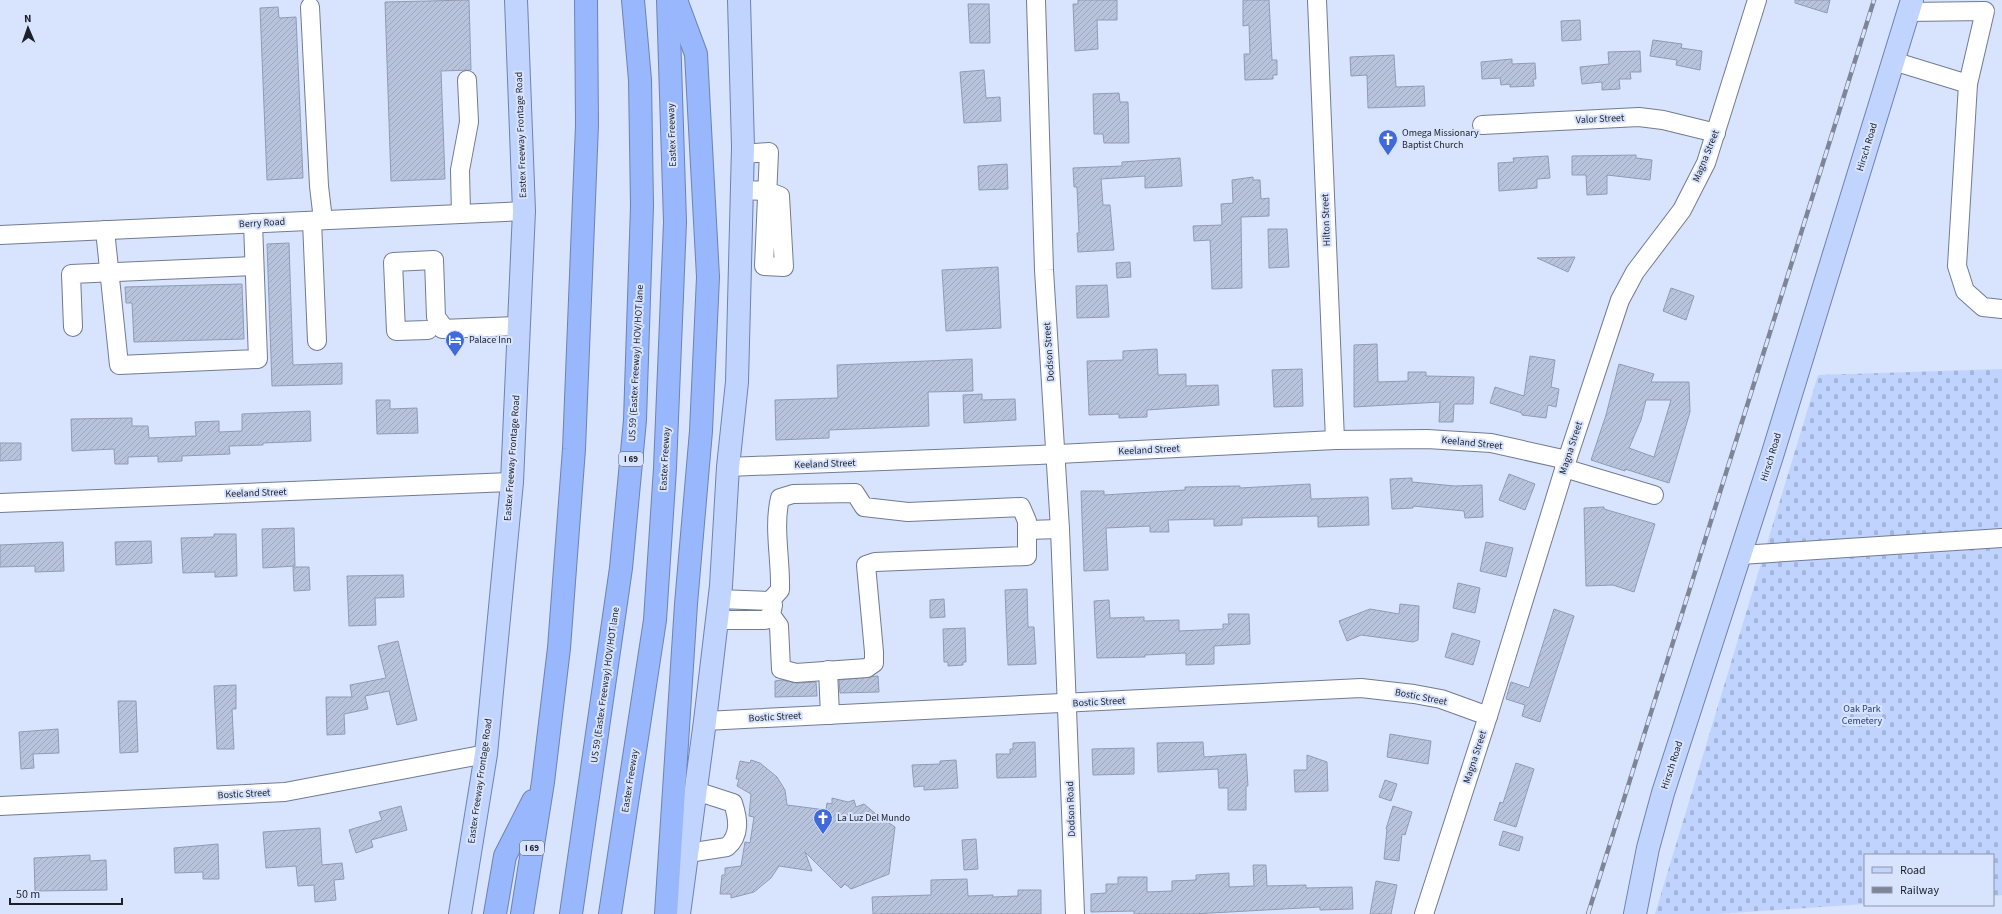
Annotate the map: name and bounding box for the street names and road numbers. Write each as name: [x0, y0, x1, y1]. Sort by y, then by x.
street label: Eastex Freeway Frontage Road: [512, 72, 530, 198]
street label: Eastex Freeway: [664, 103, 680, 167]
street label: Valor Street: [1575, 111, 1625, 127]
street label: Hirsch Road: [1853, 121, 1881, 173]
street label: Magna Street: [1689, 127, 1723, 184]
street label: Hilton Street: [1318, 193, 1334, 247]
street label: Berry Road: [239, 215, 285, 231]
street label: US 59 (Eastex Freeway) HOV/HOT lane: [625, 284, 647, 442]
street label: Dodson Street: [1040, 321, 1058, 382]
street label: Eastex Freeway Frontage Road: [501, 395, 523, 521]
street label: Magna Street: [1556, 419, 1586, 476]
street label: Eastex Freeway: [656, 426, 674, 491]
street label: Hirsch Road: [1757, 431, 1785, 483]
street label: Keeland Street: [1441, 433, 1504, 453]
street label: Keeland Street: [1118, 441, 1181, 459]
road number: I 69: [619, 452, 643, 466]
street label: Keeland Street: [794, 456, 856, 472]
street label: Keeland Street: [225, 485, 287, 501]
street label: US 59 (Eastex Freeway) HOV/HOT lane: [587, 606, 623, 764]
street label: Bostic Street: [1394, 685, 1449, 709]
street label: Bostic Street: [1072, 694, 1126, 710]
street label: Bostic Street: [748, 709, 802, 725]
street label: Eastex Freeway Frontage Road: [464, 717, 496, 845]
street label: Magna Street: [1460, 728, 1490, 785]
street label: Hirsch Road: [1658, 739, 1686, 791]
street label: Eastex Freeway: [618, 748, 642, 814]
street label: Dodson Road: [1063, 781, 1079, 837]
street label: Bostic Street: [217, 786, 271, 802]
road number: I 69: [520, 841, 544, 855]

